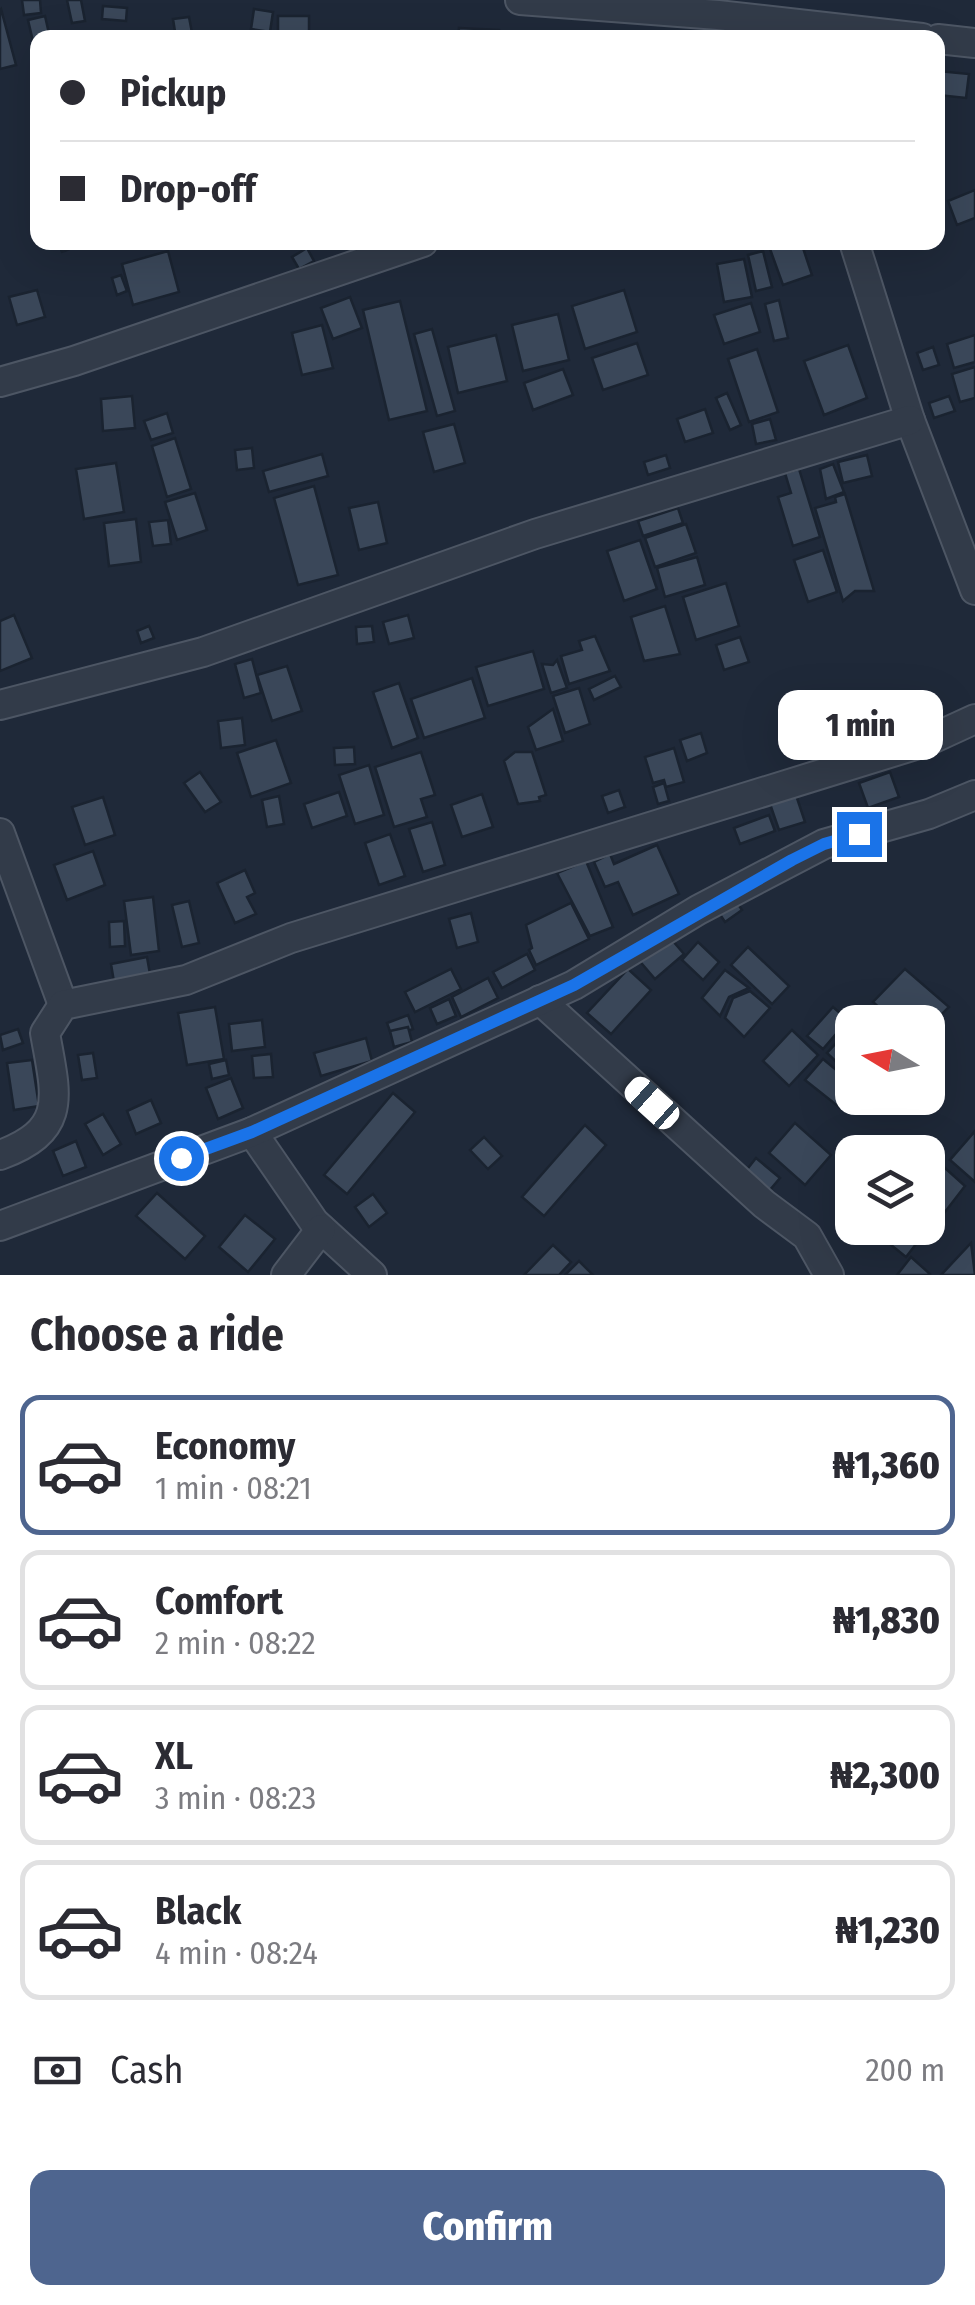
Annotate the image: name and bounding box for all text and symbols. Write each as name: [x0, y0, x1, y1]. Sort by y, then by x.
text: Pickup: [120, 70, 226, 116]
text: Drop-off: [120, 166, 256, 212]
callout: 1 min: [776, 689, 942, 759]
text: 1 min: [826, 706, 895, 744]
route end: [837, 812, 882, 857]
north arrow: [835, 1005, 945, 1115]
map controls: [835, 1005, 945, 1245]
car: [620, 1072, 684, 1134]
button: layers: [835, 1135, 945, 1245]
route start: [159, 1136, 204, 1181]
text: Choose a ride: [30, 1308, 284, 1362]
icon: car: [35, 1420, 125, 1510]
text: Economy: [155, 1423, 295, 1469]
text: ₦1,360: [832, 1442, 940, 1488]
text: 1 min · 08:21: [155, 1469, 312, 1507]
icon: car: [35, 1575, 125, 1665]
text: Comfort: [155, 1578, 283, 1624]
text: ₦1,830: [833, 1597, 940, 1643]
text: 2 min · 08:22: [155, 1624, 316, 1662]
icon: car: [35, 1730, 125, 1820]
text: XL: [155, 1733, 193, 1779]
text: ₦2,300: [830, 1752, 940, 1798]
text: 3 min · 08:23: [155, 1779, 316, 1817]
icon: car: [35, 1885, 125, 1975]
text: Black: [155, 1888, 241, 1934]
text: ₦1,230: [835, 1907, 940, 1953]
text: 4 min · 08:24: [155, 1934, 318, 1972]
icon: cash: [30, 2043, 85, 2098]
text: Cash: [110, 2047, 184, 2093]
text: 200 m: [865, 2051, 945, 2089]
button: Confirm: [30, 2170, 945, 2285]

